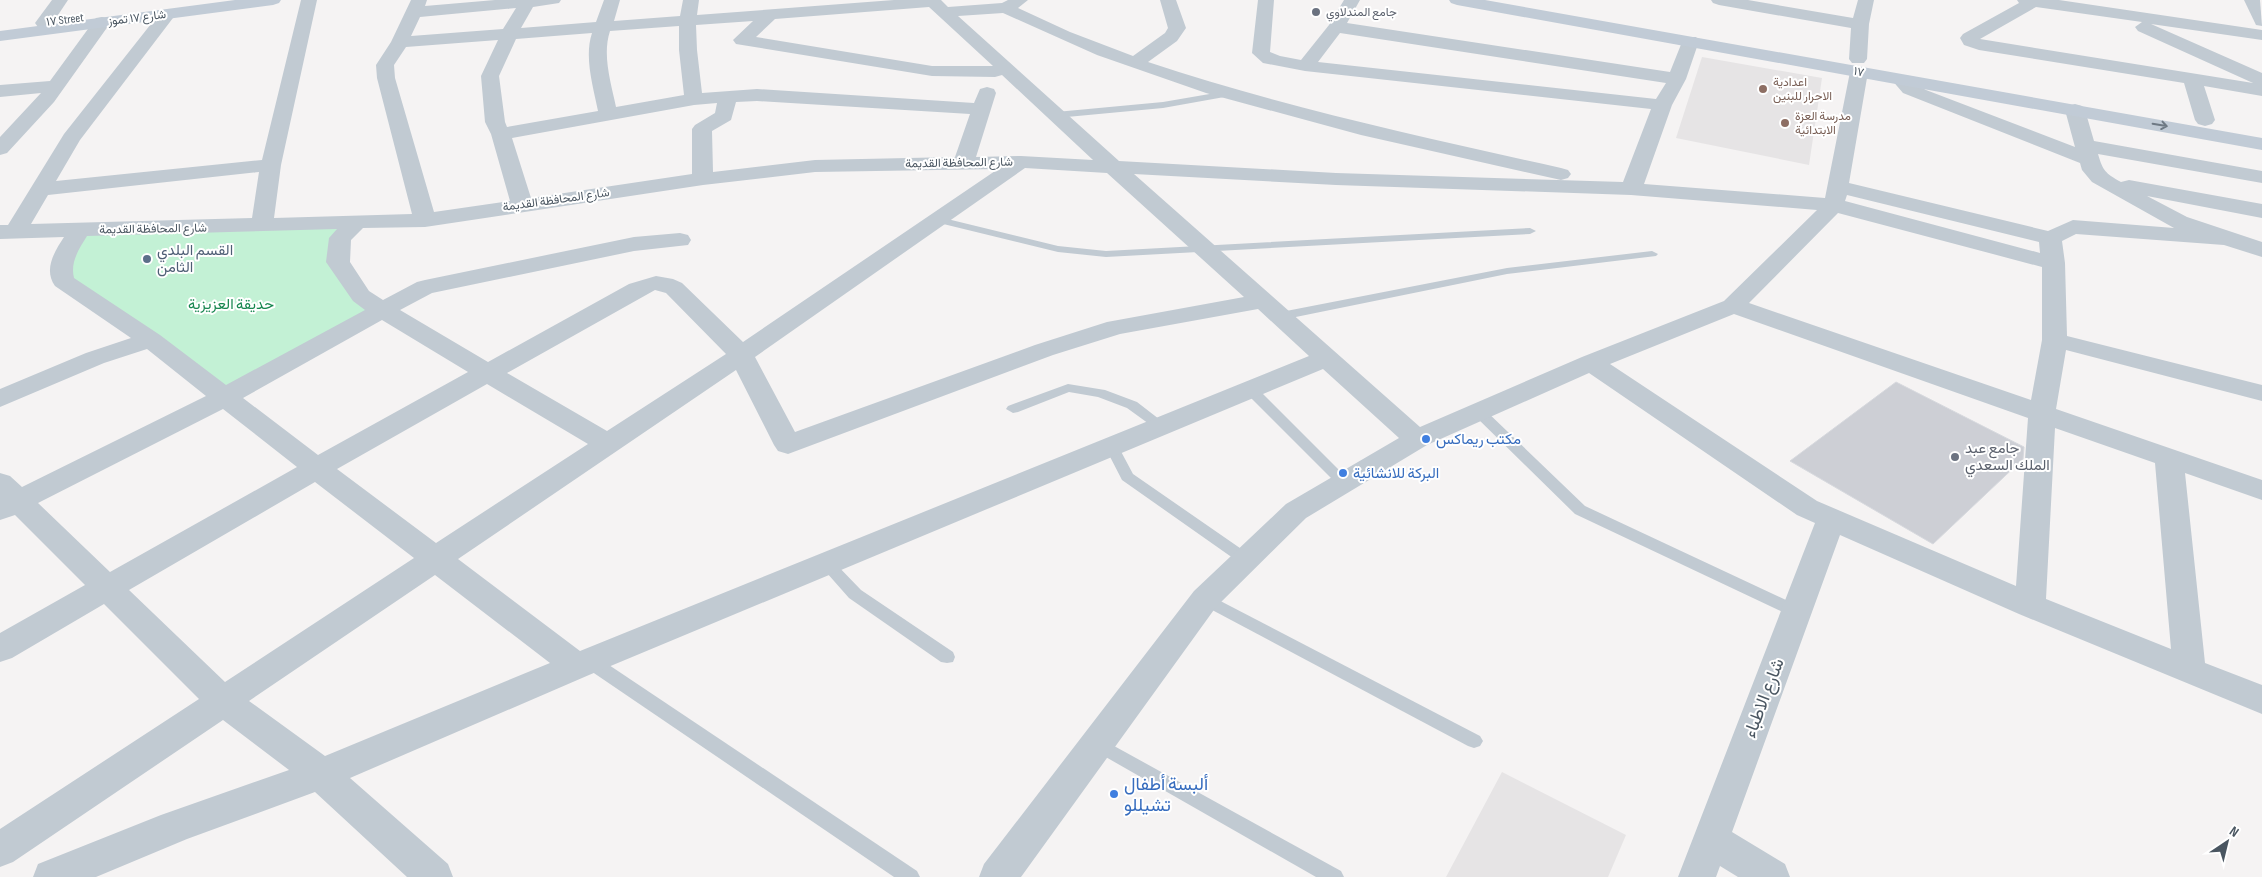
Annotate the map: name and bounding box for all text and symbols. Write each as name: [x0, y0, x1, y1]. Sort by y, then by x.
place label: جامع المندلاوي: [1326, 5, 1397, 22]
marker: جامع المندلاوي: [1310, 6, 1322, 18]
street label: شارع ١٧ تموز: [106, 7, 167, 30]
street label: ١٧ Street: [45, 10, 85, 30]
street label: ١٧: [1853, 64, 1865, 80]
place label: اعدادية الاحرار للبنين: [1773, 75, 1832, 104]
marker: اعدادية الاحرار للبنين: [1757, 83, 1769, 95]
place label: مدرسة العزة الابتدائية: [1795, 109, 1851, 138]
marker: مدرسة العزة الابتدائية: [1779, 117, 1791, 129]
one-way arrow: [2151, 121, 2167, 131]
street label: شارع المحافظة القديمة: [905, 155, 1013, 172]
street label: شارع المحافظة القديمة: [502, 185, 610, 216]
street label: شارع المحافظة القديمة: [99, 221, 207, 238]
place label: القسم البلدي الثامن: [157, 241, 233, 277]
marker: القسم البلدي الثامن: [141, 253, 153, 265]
park label: حديقة العزيزية: [188, 295, 274, 314]
place label: مكتب ريماكس: [1436, 430, 1521, 449]
marker: مكتب ريماكس: [1420, 433, 1432, 445]
place label: جامع عبد الملك السعدي: [1965, 439, 2050, 478]
marker: جامع عبد الملك السعدي: [1949, 451, 1961, 463]
place label: البركة للانشائية: [1353, 464, 1439, 483]
marker: البركة للانشائية: [1337, 467, 1349, 479]
street label: شارع الاطباء: [1739, 655, 1790, 741]
place label: ألبسة أطفال تشيللو: [1124, 774, 1208, 816]
marker: ألبسة أطفال تشيللو: [1108, 788, 1120, 800]
north arrow: [2202, 817, 2252, 867]
text: N: [2226, 823, 2242, 841]

